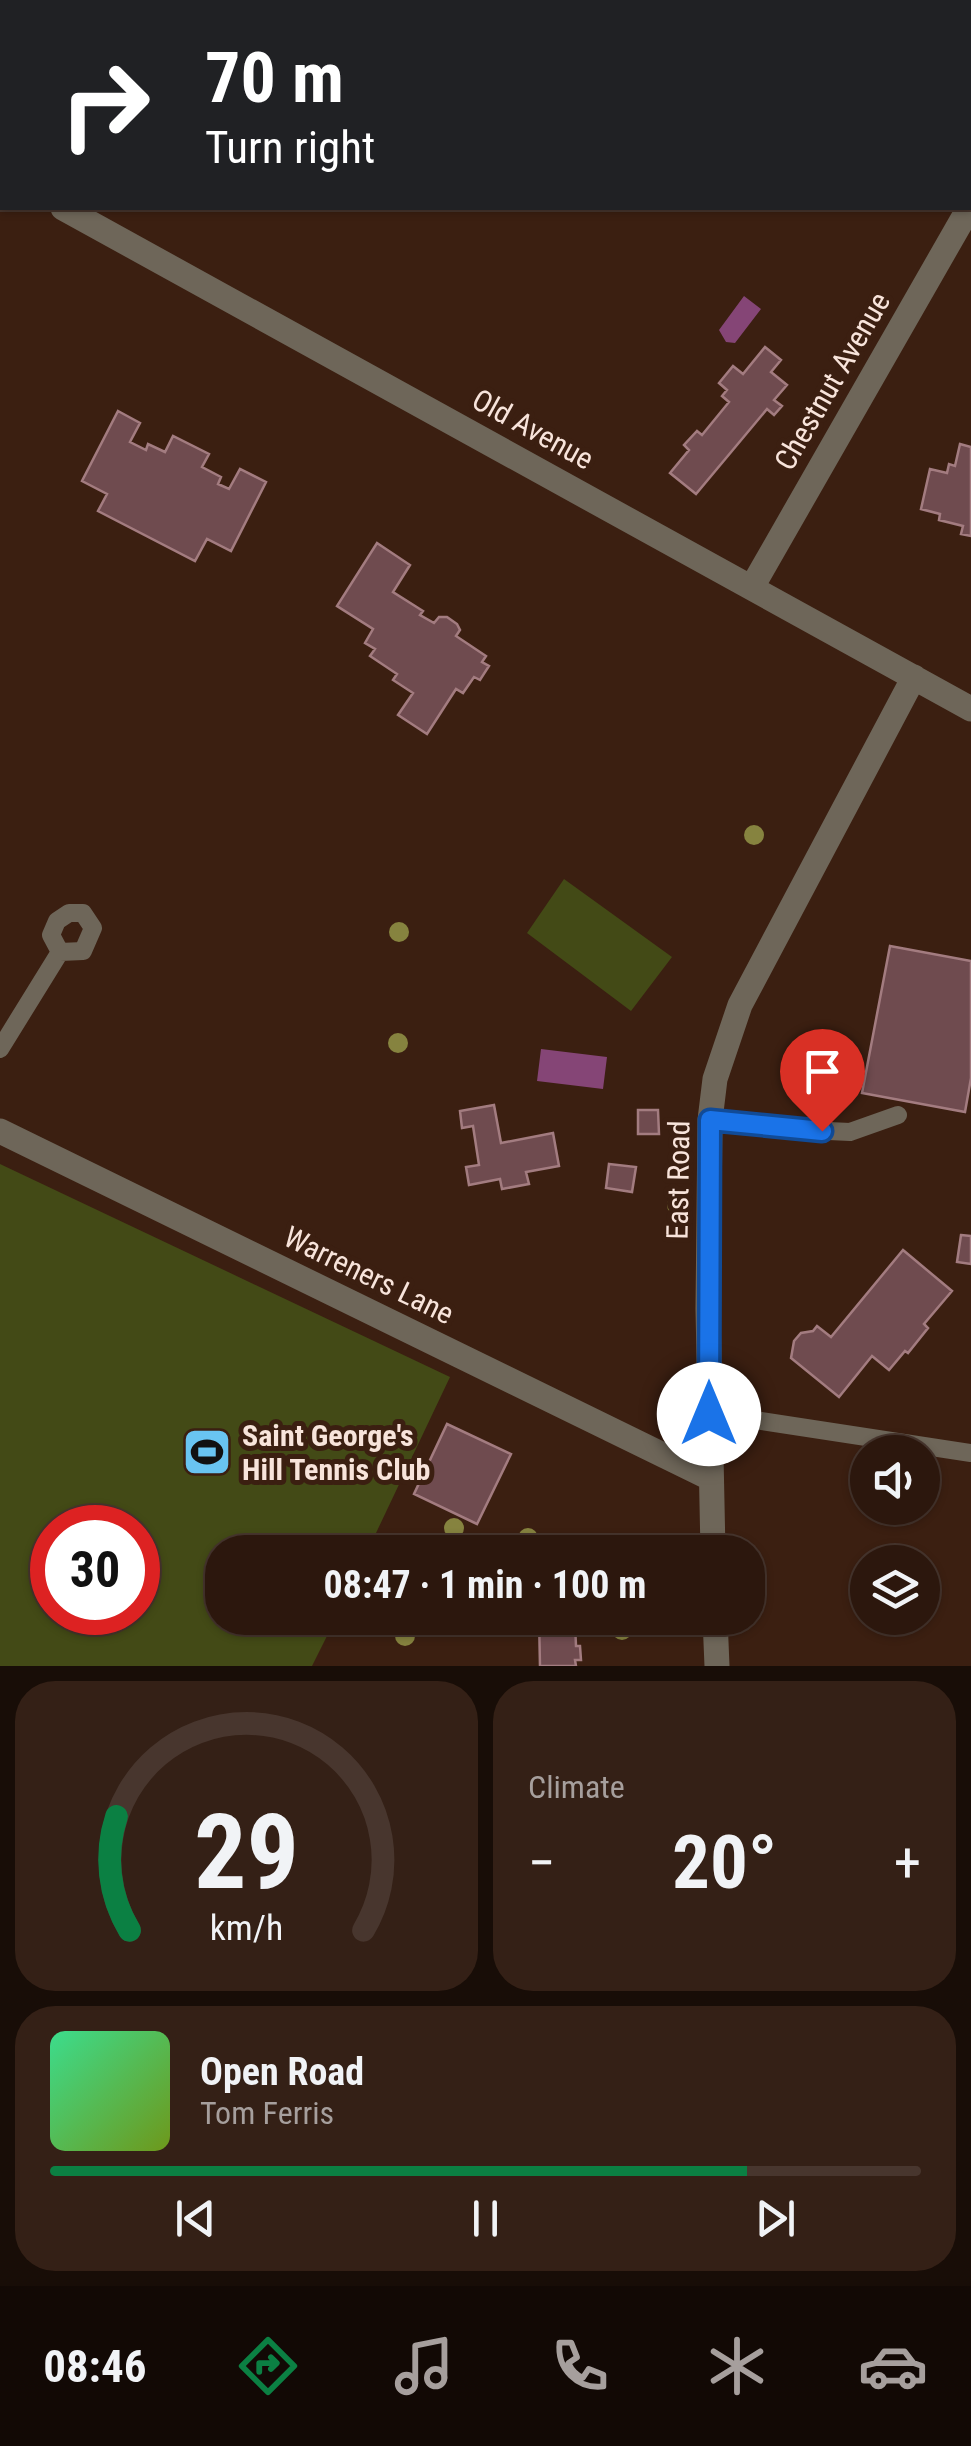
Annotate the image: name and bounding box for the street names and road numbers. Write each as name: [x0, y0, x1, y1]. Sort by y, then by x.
street label: Chestnut Avenue: [767, 286, 897, 476]
street label: Old Avenue: [466, 381, 600, 477]
street label: East Road: [659, 1120, 697, 1240]
street label: Warreners Lane: [278, 1219, 460, 1331]

